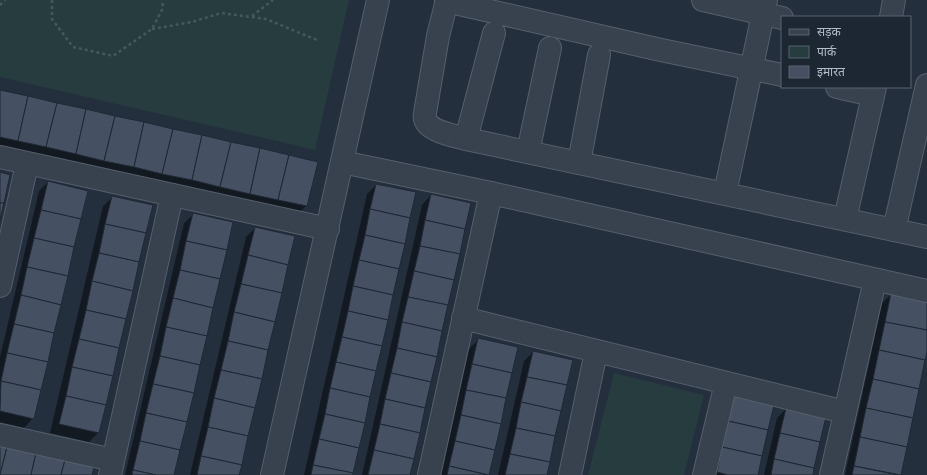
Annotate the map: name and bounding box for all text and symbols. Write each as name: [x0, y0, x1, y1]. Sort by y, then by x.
legend: [781, 16, 911, 88]
text: सड़क: [817, 25, 842, 39]
text: पार्क: [817, 45, 837, 59]
text: इमारत: [817, 65, 846, 79]

